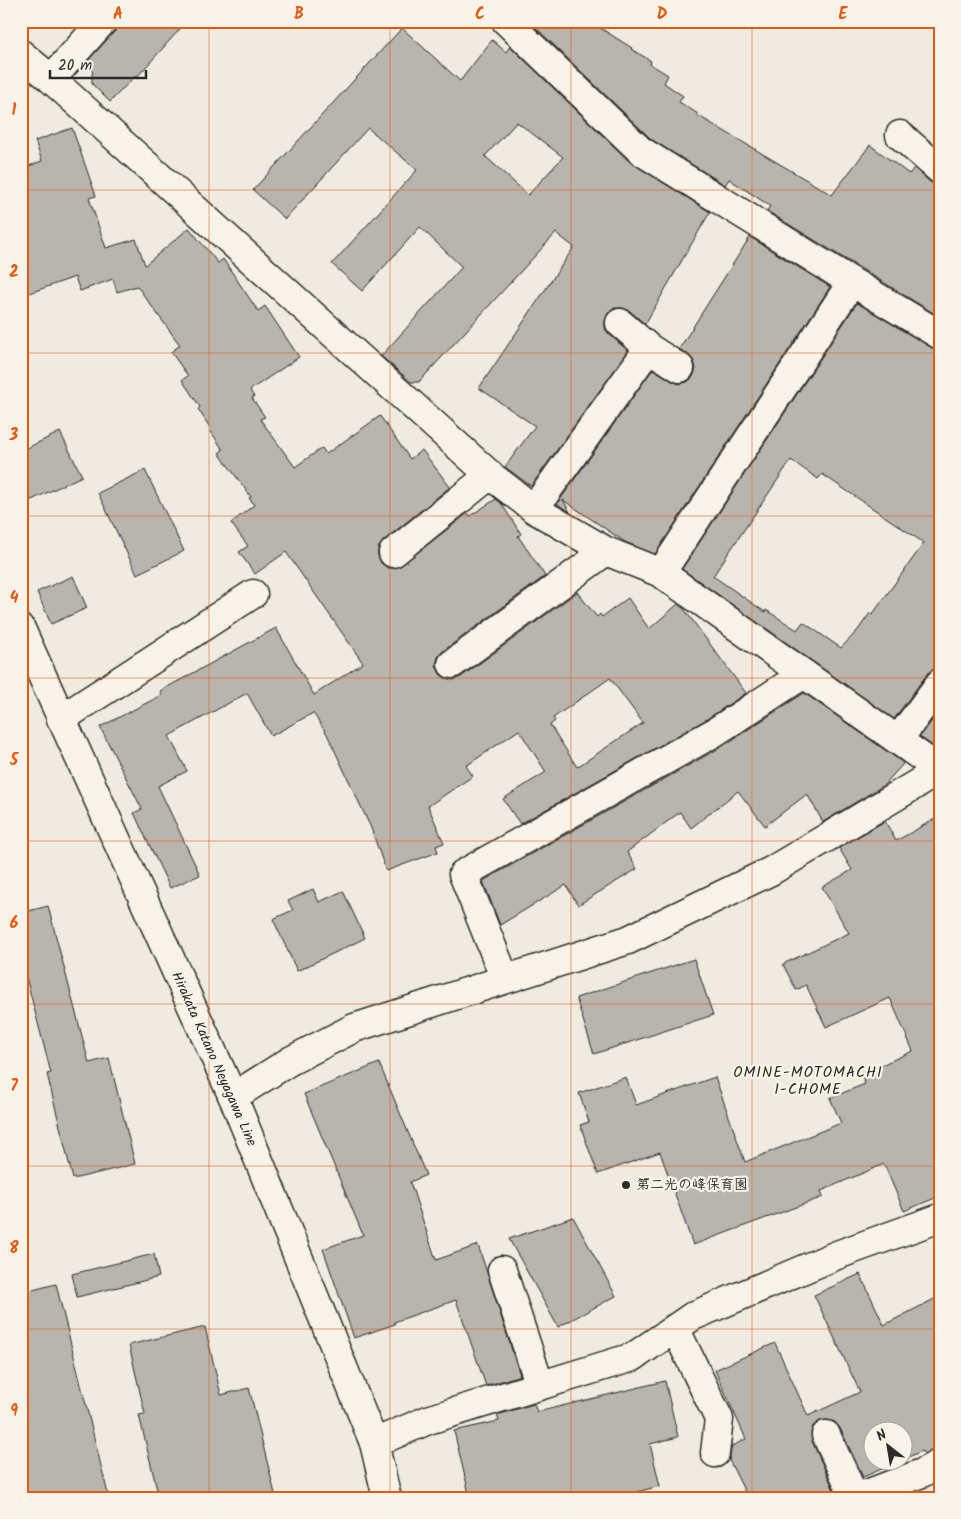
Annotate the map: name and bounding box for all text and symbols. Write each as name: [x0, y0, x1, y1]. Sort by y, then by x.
text: A: [113, 2, 123, 27]
text: B: [294, 2, 304, 27]
text: C: [475, 2, 485, 27]
text: D: [657, 2, 668, 27]
text: E: [839, 2, 849, 27]
scale bar: [50, 48, 146, 80]
text: 20 m: [58, 54, 92, 78]
text: 1: [12, 98, 17, 123]
text: 2: [9, 260, 19, 285]
text: 3: [9, 423, 19, 448]
text: 4: [10, 586, 19, 611]
text: 5: [9, 748, 20, 773]
text: 6: [10, 911, 19, 936]
street label: Hirakata Katano Neyagawa Line: [165, 968, 263, 1151]
district label: OMINE-MOTOMACHI 1-CHOME: [733, 1061, 883, 1102]
text: 7: [10, 1074, 18, 1099]
place label: 第二光の峰保育園: [636, 1174, 748, 1196]
marker: 第二光の峰保育園: [620, 1179, 632, 1191]
text: 8: [9, 1236, 19, 1261]
text: 9: [10, 1399, 18, 1424]
north arrow: [864, 1422, 914, 1472]
text: N: [872, 1424, 891, 1447]

